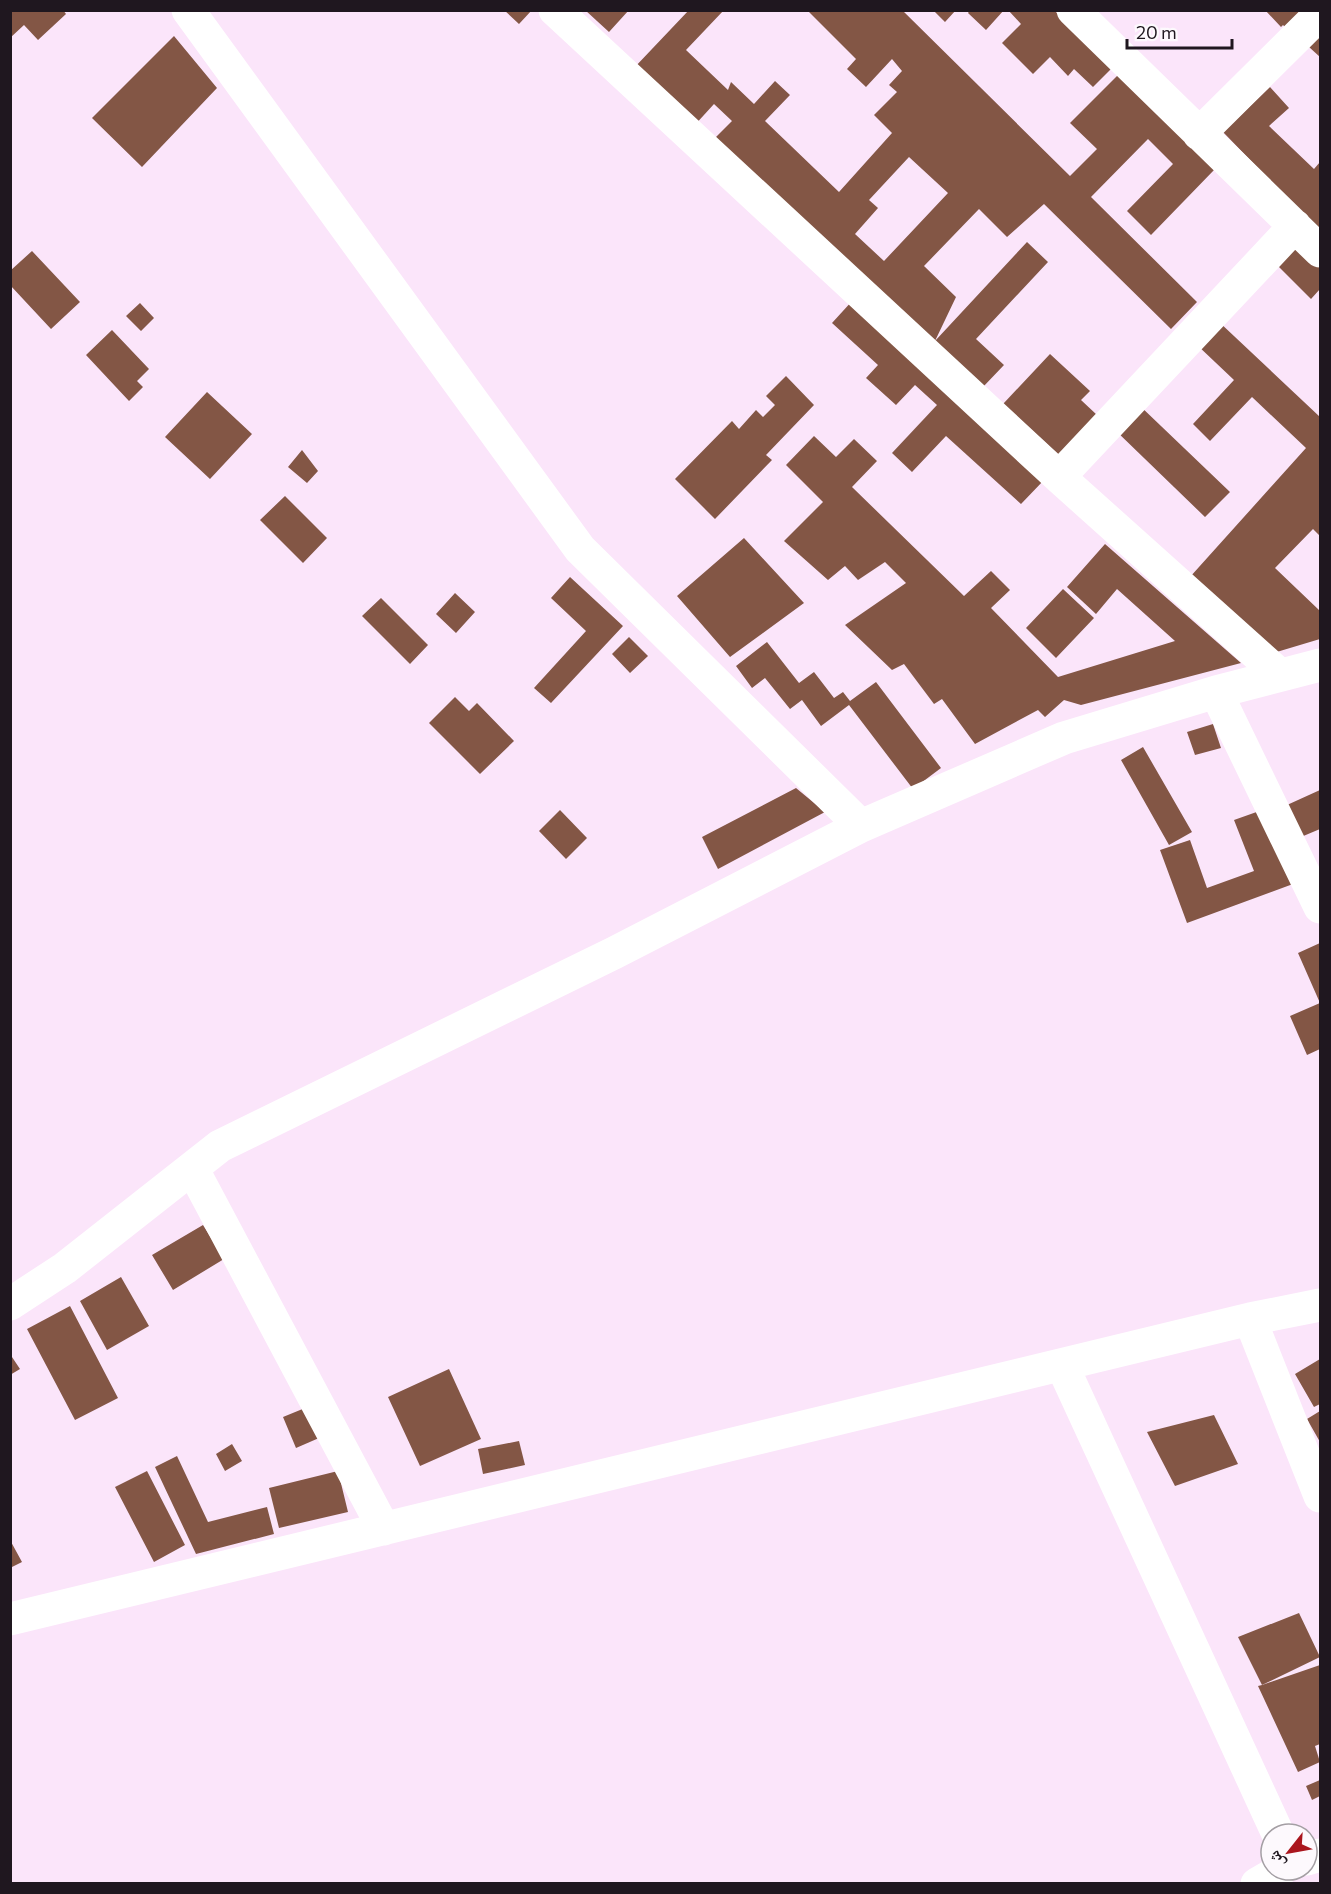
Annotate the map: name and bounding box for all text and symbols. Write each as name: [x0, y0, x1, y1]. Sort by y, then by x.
scale bar: [1127, 12, 1232, 50]
text: 20 m: [1136, 21, 1177, 43]
north arrow: [1259, 1822, 1319, 1882]
text: ش: [1263, 1847, 1289, 1872]

